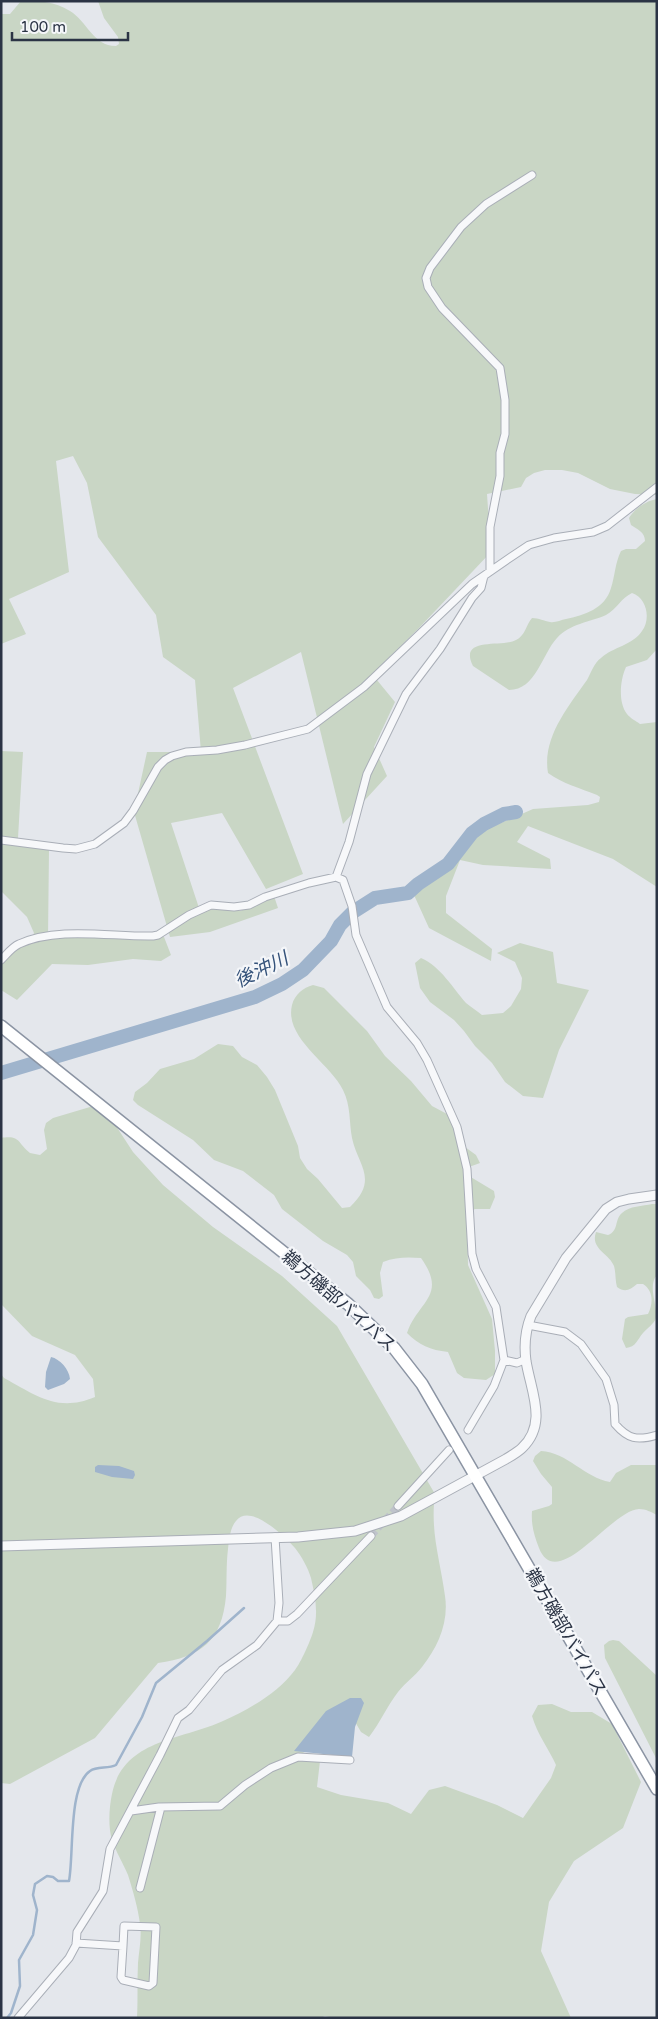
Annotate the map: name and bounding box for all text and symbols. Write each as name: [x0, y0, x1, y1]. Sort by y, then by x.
scale bar: [12, 10, 129, 42]
text: 100 m: [20, 18, 66, 36]
water label: 後沖川: [231, 947, 294, 992]
street label: 鵜方磯部バイパス: [278, 1246, 400, 1356]
street label: 鵜方磯部バイパス: [521, 1564, 611, 1700]

